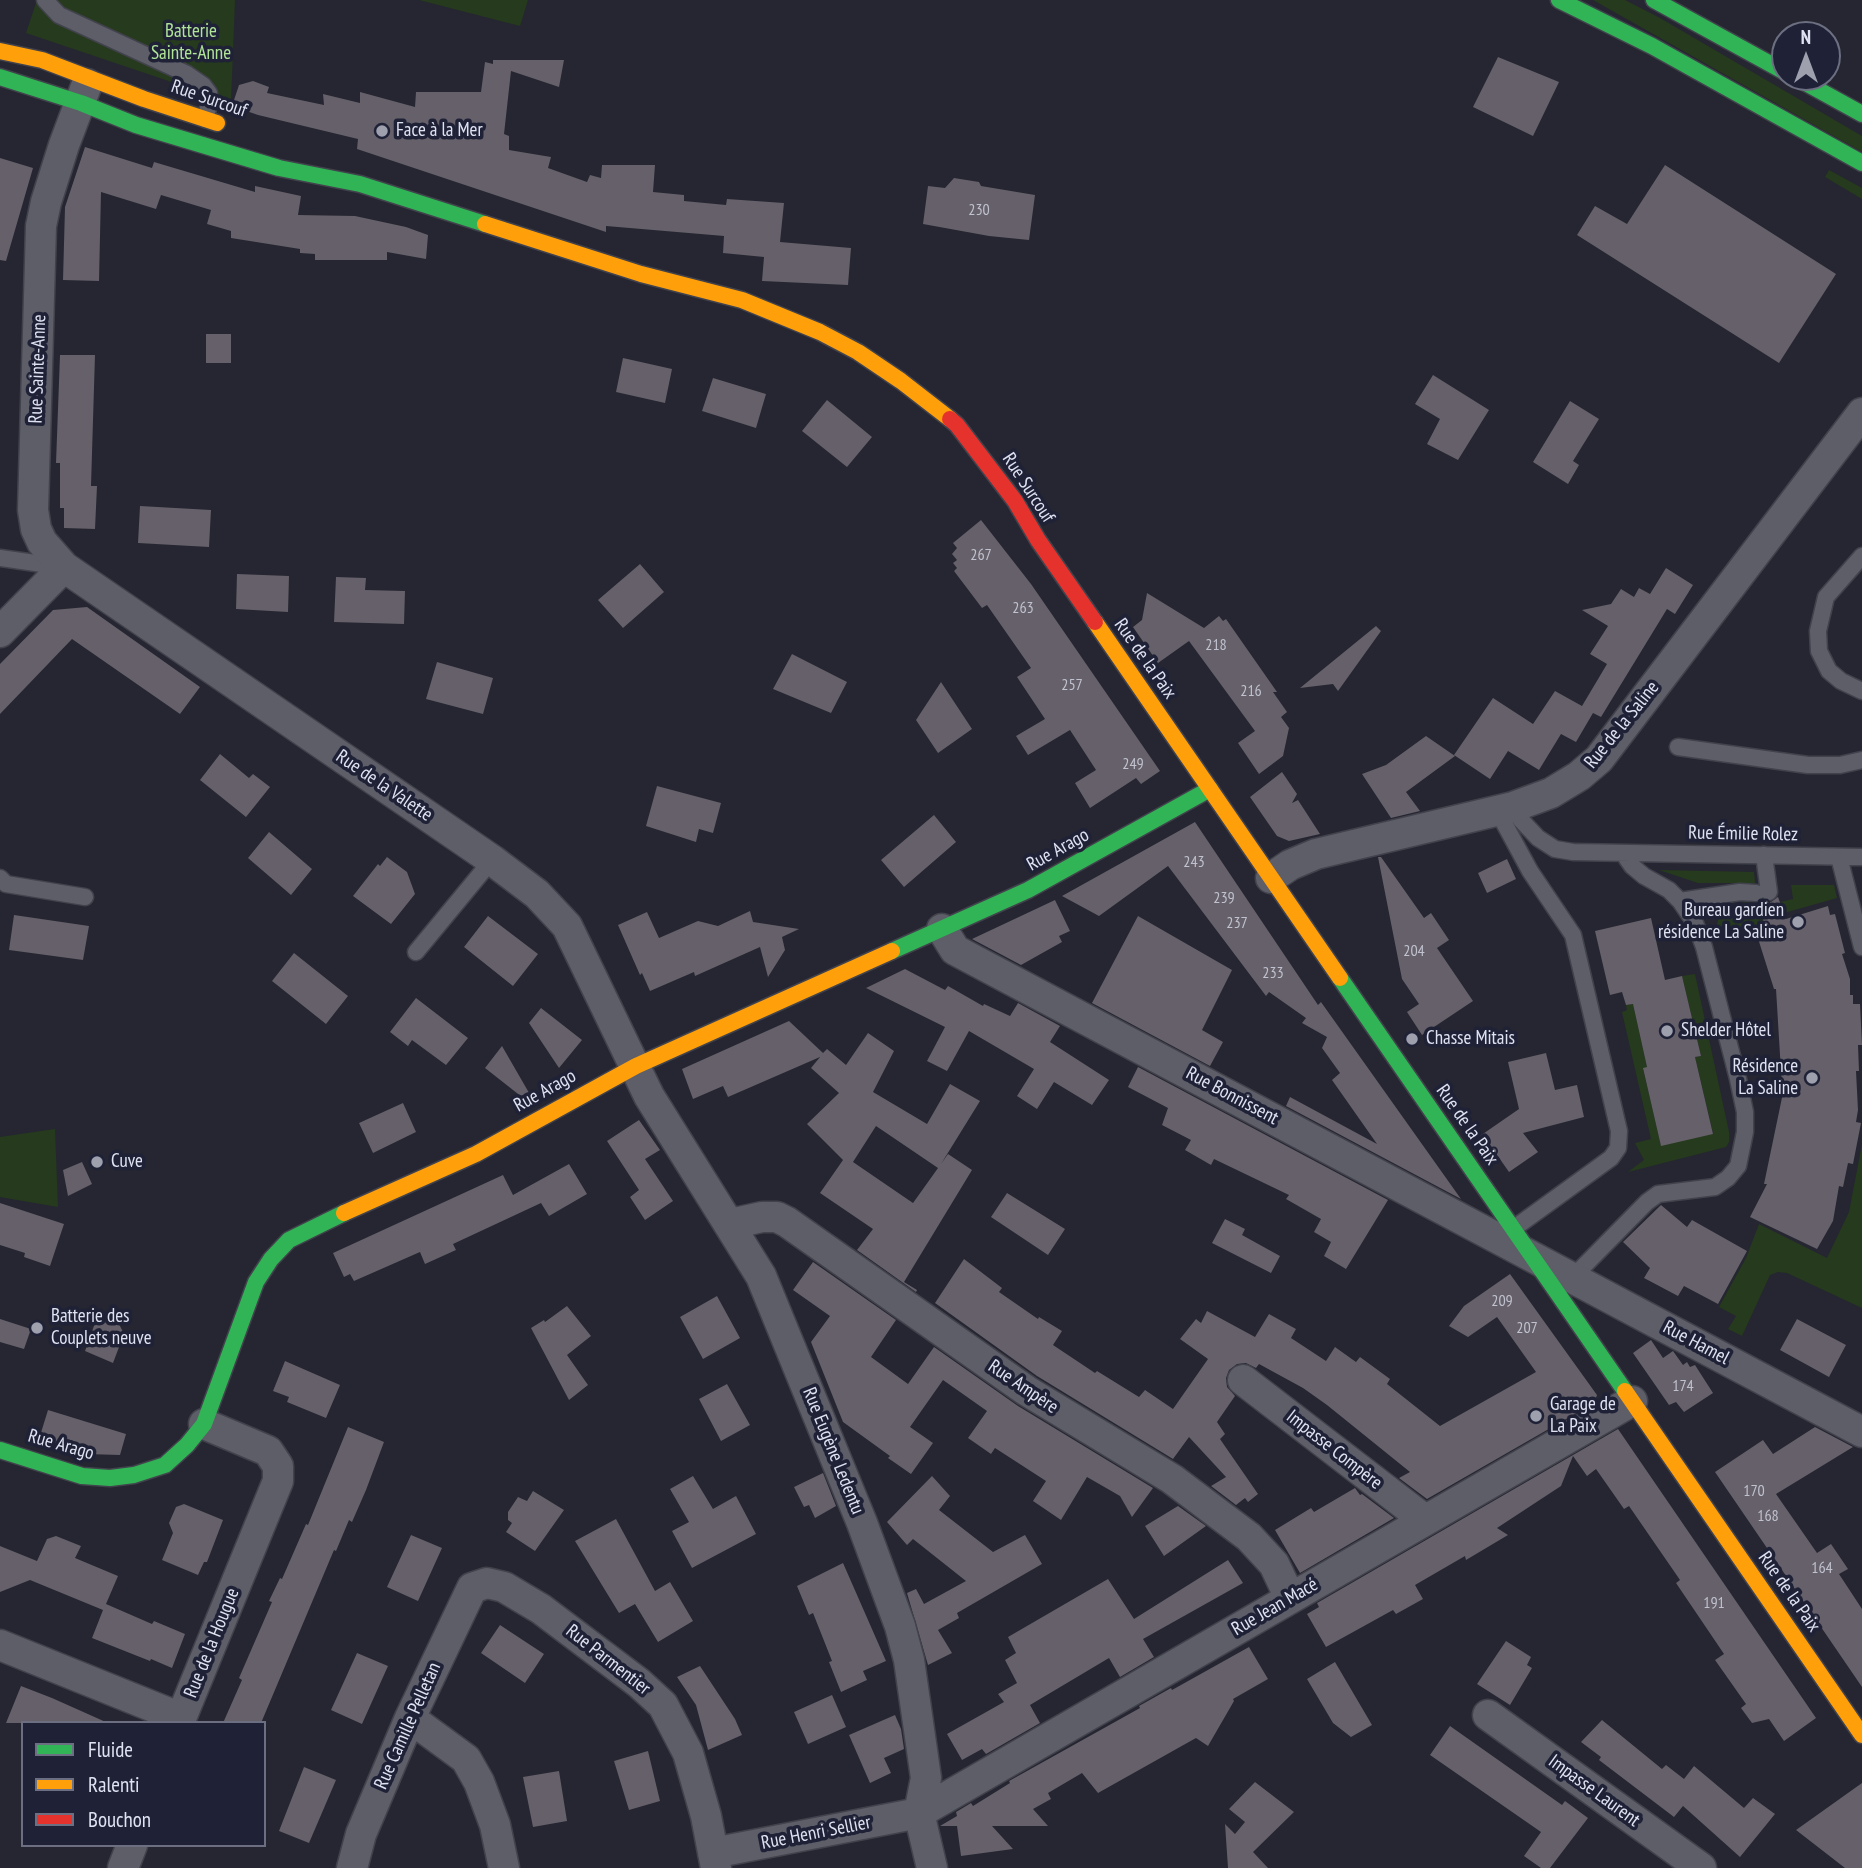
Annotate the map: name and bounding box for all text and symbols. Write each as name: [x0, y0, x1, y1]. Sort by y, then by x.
park label: Batterie Sainte-Anne: [151, 21, 231, 65]
north arrow: [1771, 21, 1841, 91]
text: N: [1801, 25, 1811, 49]
street label: Rue Surcouf: [168, 75, 250, 123]
place label: Face à la Mer: [396, 120, 483, 142]
marker: Face à la Mer: [374, 123, 390, 139]
house number: 230: [968, 200, 990, 220]
street label: Rue Sainte-Anne: [25, 314, 51, 424]
street label: Rue Surcouf: [997, 449, 1059, 527]
house number: 267: [970, 545, 992, 565]
house number: 263: [1012, 598, 1034, 618]
street label: Rue de la Paix: [1109, 614, 1181, 704]
house number: 218: [1205, 635, 1227, 655]
house number: 257: [1061, 675, 1083, 695]
street label: Rue de la Saline: [1580, 677, 1664, 773]
house number: 216: [1240, 681, 1262, 701]
street label: Rue de la Valette: [331, 745, 437, 827]
house number: 249: [1122, 754, 1144, 774]
street label: Rue Émilie Rolez: [1688, 822, 1798, 846]
street label: Rue Arago: [1023, 824, 1093, 876]
house number: 243: [1183, 852, 1205, 872]
house number: 239: [1213, 888, 1235, 908]
place label: Bureau gardien résidence La Saline: [1658, 900, 1784, 944]
house number: 237: [1226, 913, 1248, 933]
marker: Bureau gardien résidence La Saline: [1790, 914, 1806, 930]
house number: 204: [1403, 941, 1425, 961]
house number: 233: [1262, 963, 1284, 983]
place label: Shelder Hôtel: [1681, 1020, 1771, 1042]
marker: Shelder Hôtel: [1659, 1023, 1675, 1039]
place label: Chasse Mitais: [1426, 1028, 1515, 1050]
marker: Chasse Mitais: [1404, 1031, 1420, 1047]
place label: Résidence La Saline: [1733, 1056, 1798, 1100]
street label: Rue Bonnissent: [1182, 1062, 1282, 1130]
street label: Rue Arago: [510, 1065, 580, 1117]
marker: Résidence La Saline: [1804, 1070, 1820, 1086]
street label: Rue de la Paix: [1431, 1080, 1503, 1170]
place label: Cuve: [111, 1151, 143, 1173]
marker: Cuve: [89, 1154, 105, 1170]
house number: 209: [1491, 1291, 1513, 1311]
place label: Batterie des Couplets neuve: [51, 1306, 151, 1350]
street label: Rue Hamel: [1659, 1316, 1733, 1370]
house number: 207: [1516, 1318, 1538, 1338]
marker: Batterie des Couplets neuve: [29, 1320, 45, 1336]
street label: Rue Ampère: [984, 1355, 1062, 1419]
house number: 174: [1672, 1376, 1694, 1396]
street label: Rue Eugène Ledentu: [797, 1384, 869, 1518]
place label: Garage de La Paix: [1550, 1394, 1616, 1438]
street label: Impasse Compère: [1282, 1406, 1386, 1494]
marker: Garage de La Paix: [1528, 1408, 1544, 1424]
street label: Rue Arago: [25, 1425, 97, 1465]
house number: 170: [1743, 1481, 1765, 1501]
house number: 168: [1757, 1506, 1779, 1526]
street label: Rue de la Paix: [1753, 1547, 1825, 1637]
house number: 164: [1811, 1558, 1833, 1578]
street label: Rue Jean Macé: [1228, 1573, 1322, 1641]
street label: Rue de la Hougue: [180, 1585, 244, 1701]
house number: 191: [1703, 1593, 1725, 1613]
street label: Rue Parmentier: [561, 1620, 655, 1700]
street label: Rue Camille Pelletan: [370, 1659, 446, 1793]
legend: [21, 1721, 266, 1847]
text: Fluide: [88, 1736, 133, 1763]
street label: Impasse Laurent: [1544, 1750, 1644, 1832]
text: Ralenti: [88, 1771, 140, 1798]
text: Bouchon: [88, 1806, 151, 1833]
street label: Rue Henri Sellier: [759, 1811, 873, 1855]

